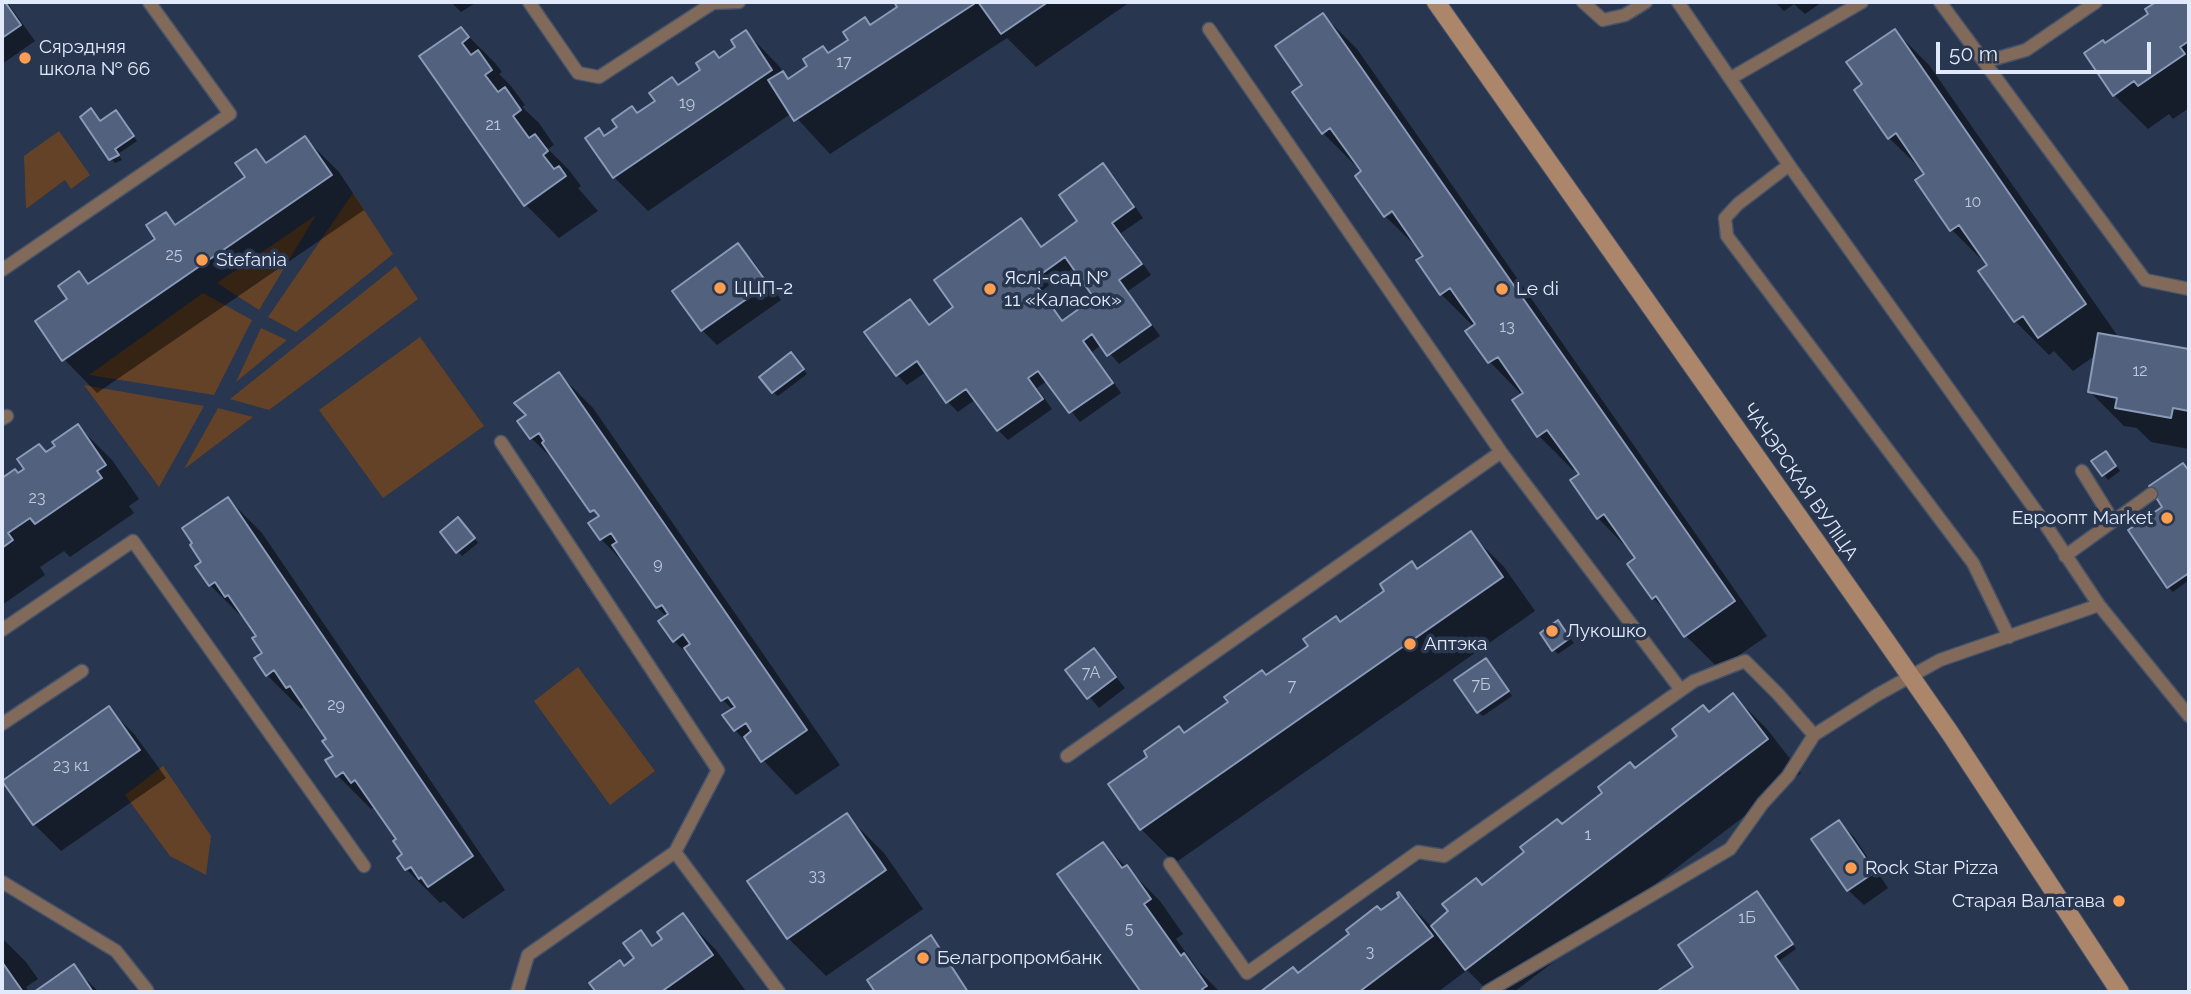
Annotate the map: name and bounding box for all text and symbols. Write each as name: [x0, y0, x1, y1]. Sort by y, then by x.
scale bar: [1939, 28, 2154, 72]
place label: Сярэдняя школа № 66: [39, 36, 150, 80]
text: 50 m: [1949, 41, 1998, 66]
marker: Сярэдняя школа № 66: [17, 50, 33, 66]
house number: 17: [836, 52, 852, 72]
house number: 19: [679, 93, 695, 113]
house number: 21: [485, 115, 501, 135]
house number: 10: [1965, 192, 1981, 212]
house number: 25: [165, 245, 183, 265]
place label: Stefania: [216, 249, 287, 271]
marker: Stefania: [194, 252, 210, 268]
place label: Яслі-сад № 11 «Каласок»: [1004, 267, 1122, 311]
place label: ЦЦП-2: [734, 277, 793, 299]
place label: Le di: [1516, 278, 1559, 300]
marker: ЦЦП-2: [712, 280, 728, 296]
marker: Яслі-сад № 11 «Каласок»: [982, 281, 998, 297]
marker: Le di: [1494, 281, 1510, 297]
house number: 13: [1499, 317, 1515, 337]
house number: 12: [2132, 361, 2148, 381]
street label: ЧАЧЭРСКАЯ ВУЛІЦА: [1737, 399, 1863, 565]
house number: 23: [29, 488, 45, 508]
place label: Евроопт Market: [2012, 507, 2153, 529]
marker: Евроопт Market: [2159, 510, 2175, 526]
house number: 9: [653, 554, 663, 574]
place label: Лукошко: [1566, 620, 1647, 642]
marker: Лукошко: [1544, 623, 1560, 639]
place label: Аптэка: [1424, 633, 1487, 655]
marker: Аптэка: [1402, 636, 1418, 652]
house number: 7А: [1082, 663, 1100, 683]
house number: 7Б: [1472, 675, 1490, 695]
house number: 7: [1288, 676, 1296, 696]
house number: 29: [327, 695, 345, 715]
house number: 23 к1: [53, 756, 89, 776]
house number: 1: [1585, 825, 1591, 845]
place label: Rock Star Pizza: [1865, 857, 1998, 879]
marker: Rock Star Pizza: [1843, 860, 1859, 876]
house number: 33: [808, 866, 826, 886]
place label: Старая Валатава: [1952, 890, 2105, 912]
marker: Старая Валатава: [2111, 893, 2127, 909]
house number: 1Б: [1738, 908, 1756, 928]
house number: 5: [1125, 919, 1133, 939]
house number: 3: [1366, 942, 1374, 962]
place label: Белагропромбанк: [937, 947, 1102, 969]
marker: Белагропромбанк: [915, 950, 931, 966]

